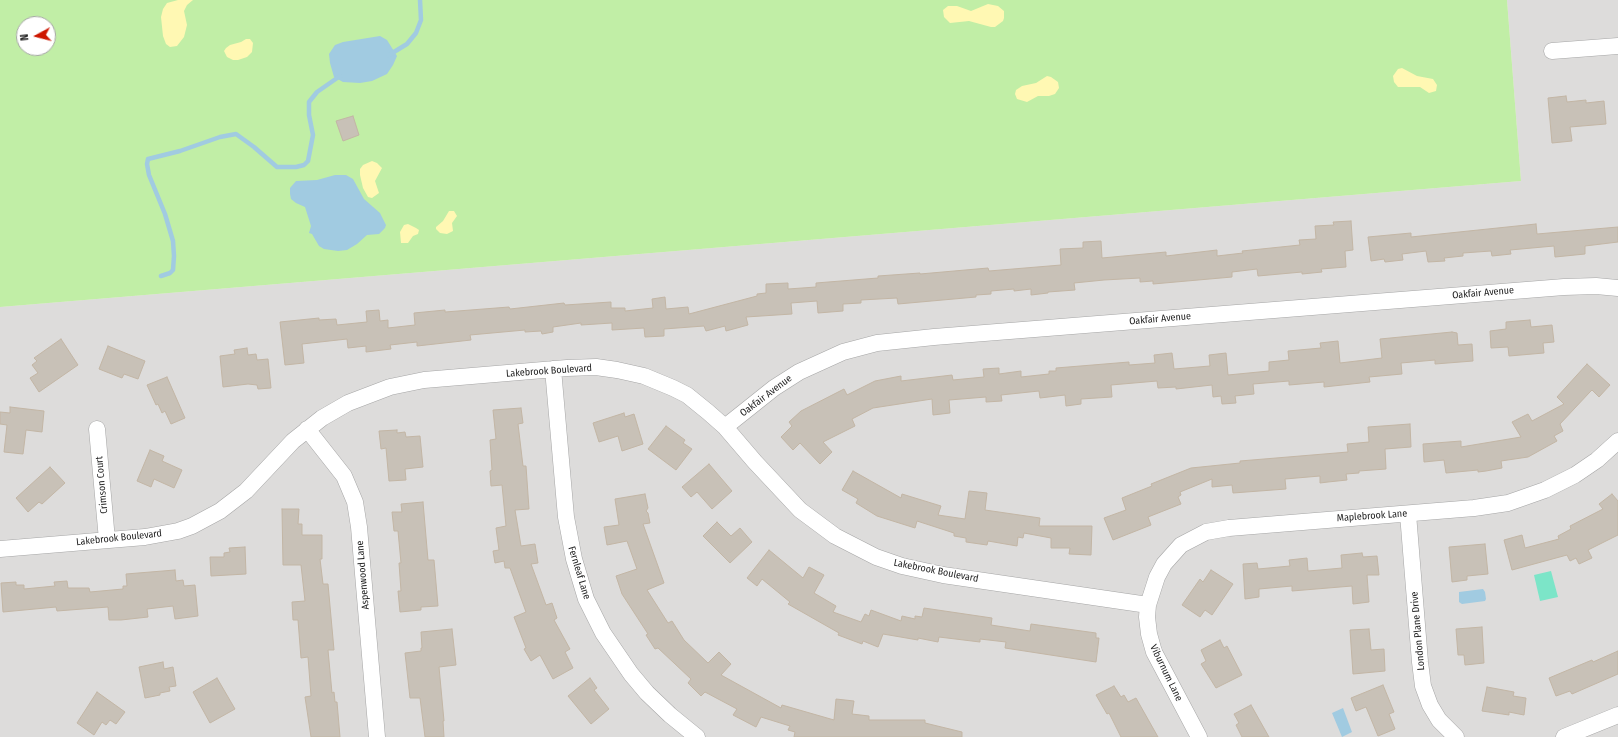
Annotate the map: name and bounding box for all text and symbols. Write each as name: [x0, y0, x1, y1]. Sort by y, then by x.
north arrow: [16, 16, 56, 56]
text: N: [18, 33, 31, 41]
street label: Oakfair Avenue: [1452, 284, 1514, 302]
street label: Oakfair Avenue: [1129, 310, 1191, 328]
street label: Lakebrook Boulevard: [506, 362, 592, 380]
street label: Oakfair Avenue: [738, 373, 794, 419]
street label: Crimson Court: [93, 456, 111, 514]
street label: Maplebrook Lane: [1336, 508, 1408, 524]
street label: Lakebrook Boulevard: [76, 528, 162, 548]
street label: Aspenwood Lane: [354, 540, 372, 610]
street label: Fernleaf Lane: [565, 545, 593, 601]
street label: Lakebrook Boulevard: [893, 557, 979, 585]
street label: London Plane Drive: [1409, 591, 1427, 671]
street label: Viburnum Lane: [1147, 643, 1185, 703]

